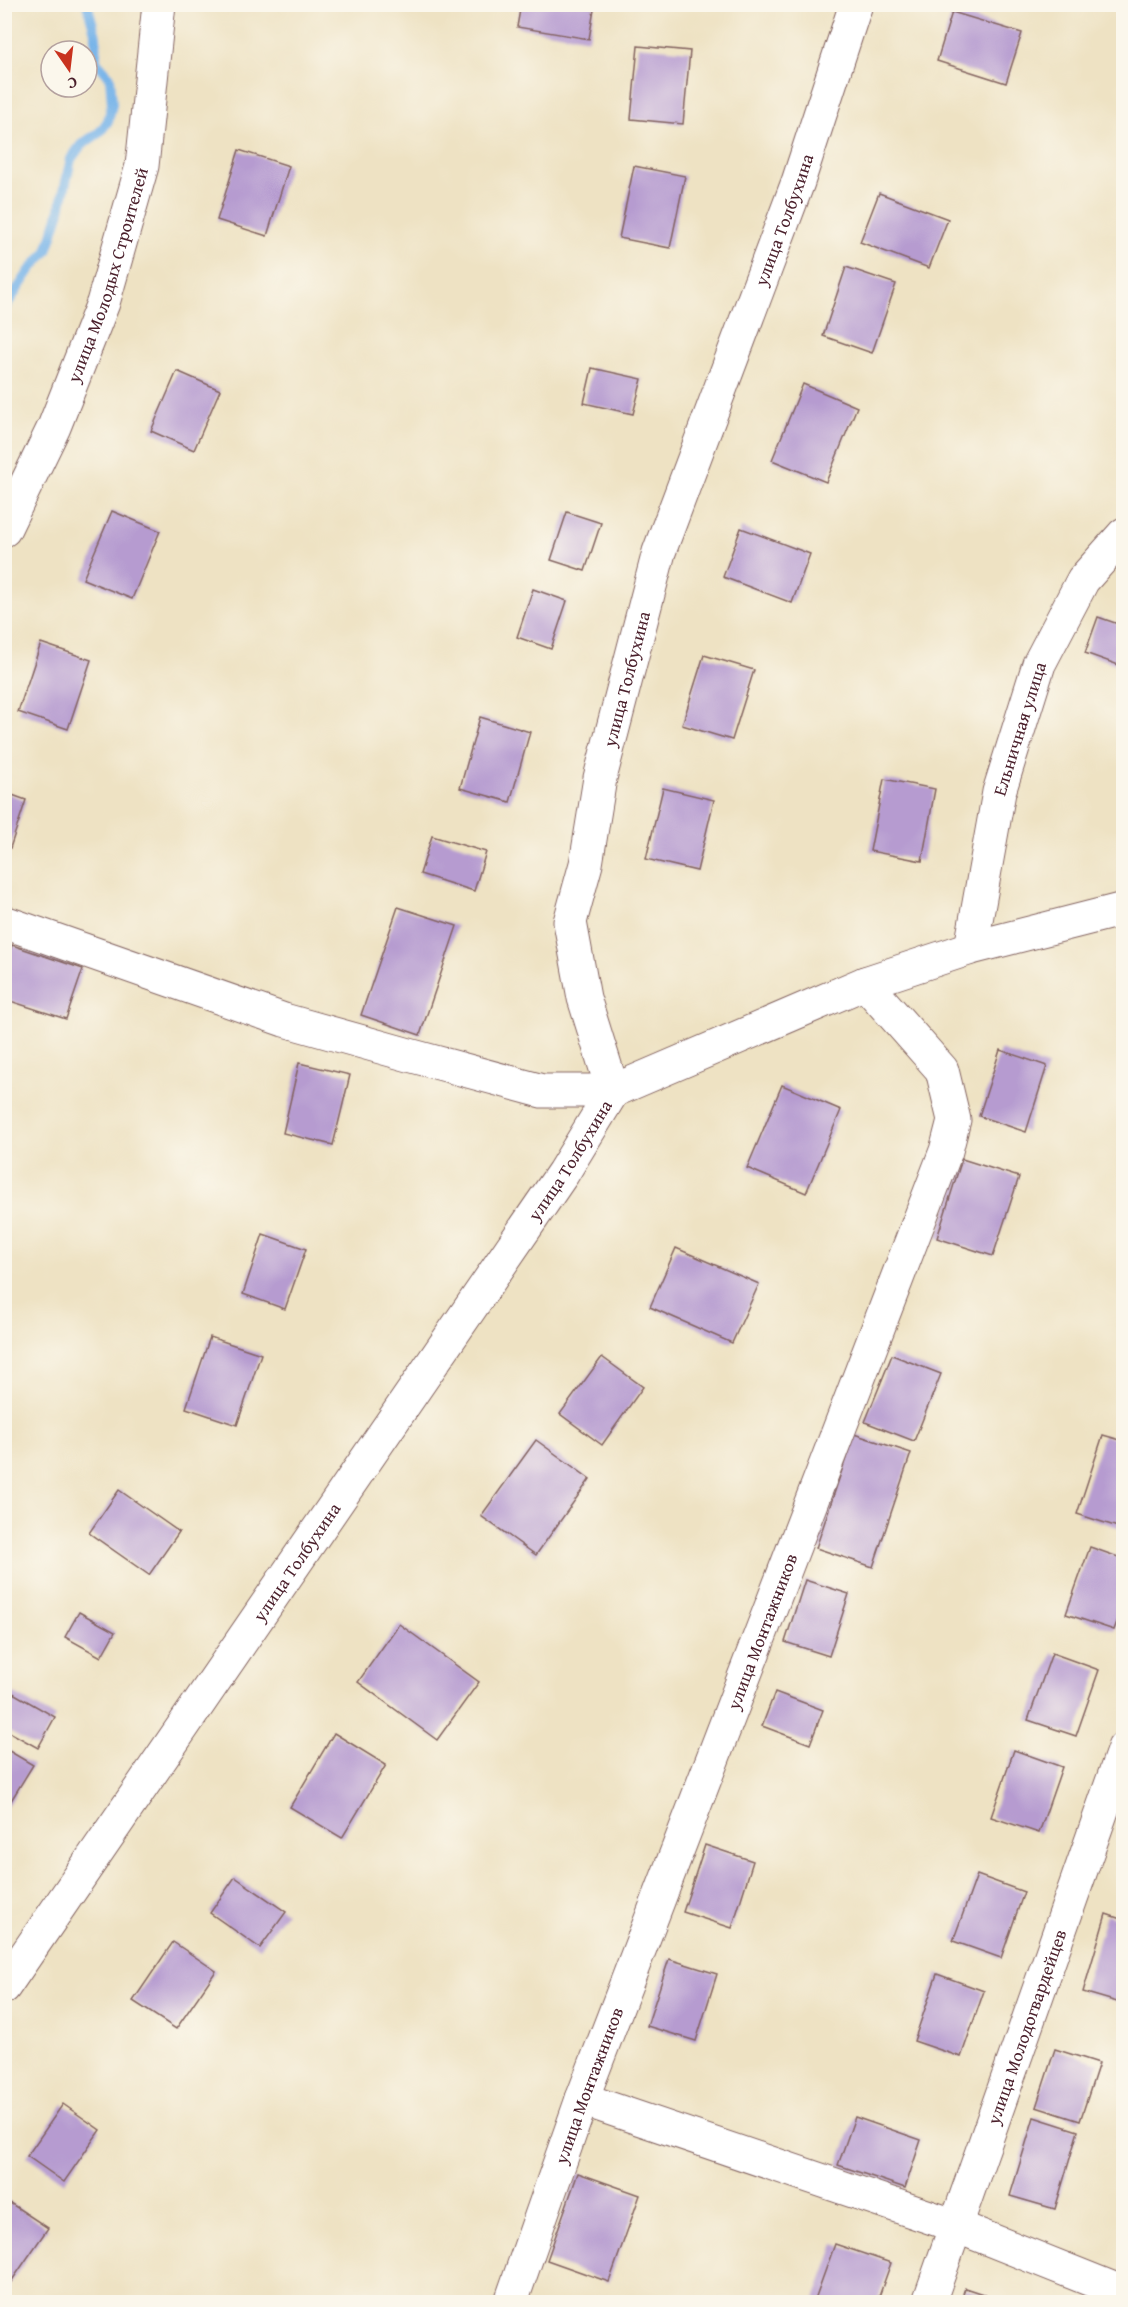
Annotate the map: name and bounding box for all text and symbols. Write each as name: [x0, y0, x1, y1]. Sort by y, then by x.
north arrow: [39, 39, 99, 99]
text: С: [65, 71, 80, 96]
street label: улица Толбухина: [746, 150, 820, 291]
street label: улица Молодых Строителей: [59, 164, 155, 387]
street label: улица Толбухина: [595, 608, 657, 750]
street label: Ельничная улица: [985, 658, 1053, 799]
street label: улица Толбухина: [520, 1094, 619, 1227]
street label: улица Толбухина: [245, 1496, 347, 1627]
street label: улица Монтажников: [719, 1549, 804, 1714]
street label: улица Молодогвардейцев: [979, 1925, 1073, 2129]
street label: улица Монтажников: [547, 2003, 630, 2168]

